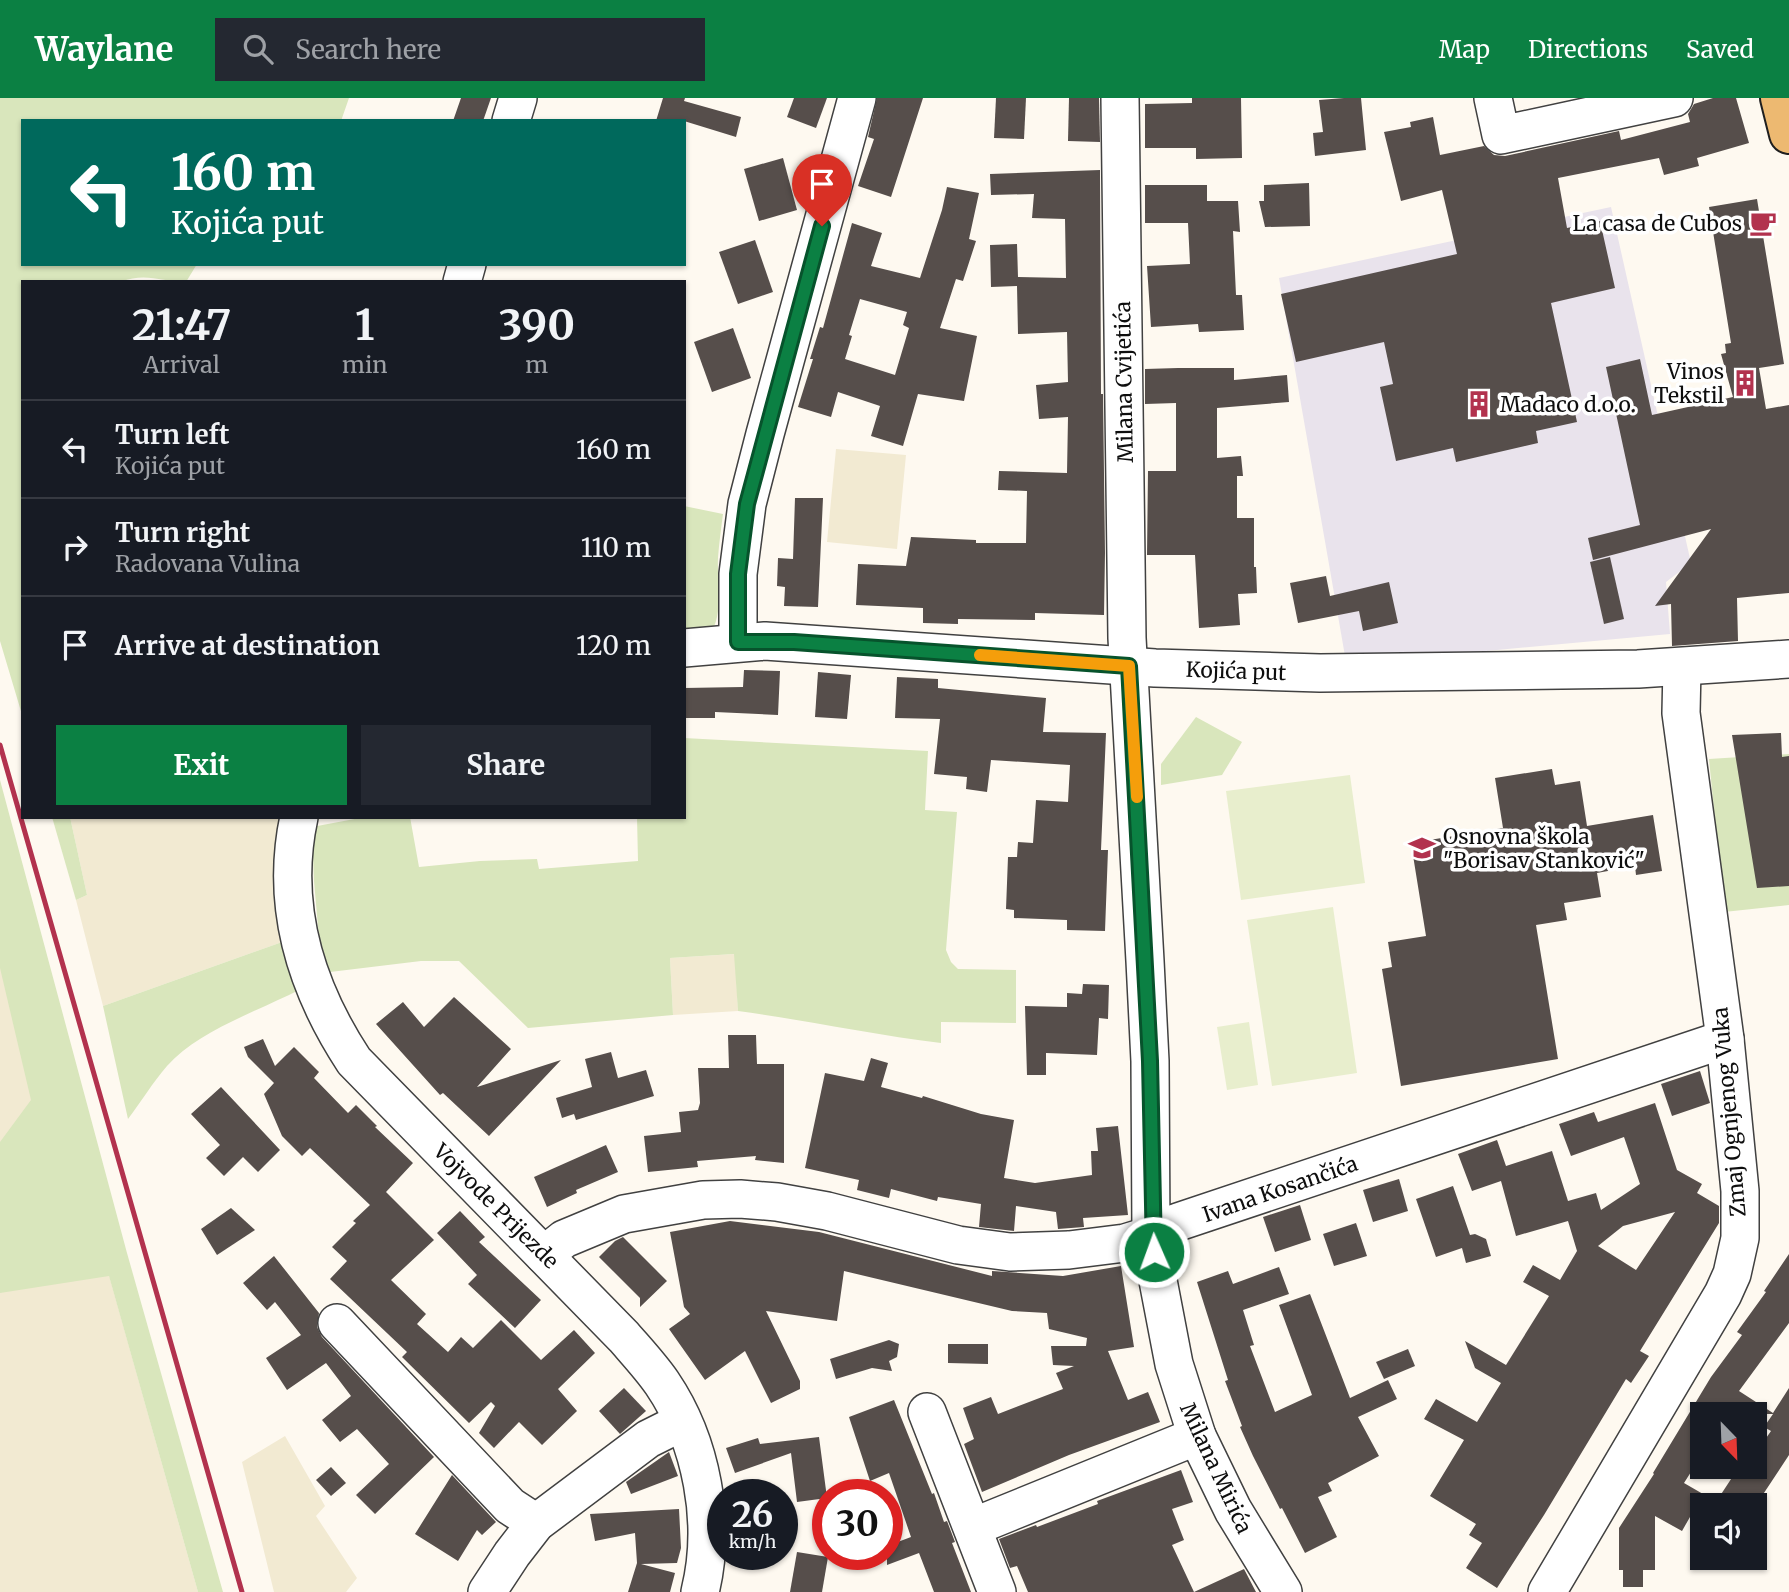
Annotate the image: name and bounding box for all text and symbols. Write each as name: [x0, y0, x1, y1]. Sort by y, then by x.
search box: [215, 18, 705, 81]
text: Waylane: [35, 29, 173, 70]
icon: search: [239, 30, 277, 68]
text: Search here: [295, 33, 441, 66]
text: Map: [1439, 34, 1490, 65]
text: Directions: [1528, 34, 1648, 65]
text: Saved: [1686, 34, 1754, 65]
text: 160 m: [171, 142, 315, 203]
icon: left: [56, 147, 147, 238]
pin: [792, 154, 852, 226]
icon: arrive: [803, 165, 841, 203]
text: Kojića put: [171, 203, 324, 243]
cafe icon: La casa de Cubos: [1748, 208, 1778, 238]
place label: La casa de Cubos: [1573, 210, 1742, 237]
text: 21:47: [132, 299, 231, 351]
text: 1: [355, 299, 375, 351]
text: 390: [499, 299, 575, 351]
street label: Milana Cvijetića: [1109, 301, 1139, 463]
text: Arrival: [143, 350, 220, 379]
text: min: [342, 350, 388, 379]
text: m: [525, 350, 548, 379]
place label: Vinos Tekstil: [1654, 358, 1724, 409]
building icon: Vinos Tekstil: [1730, 368, 1760, 398]
building icon: Madaco d.o.o.: [1464, 389, 1494, 419]
place label: Madaco d.o.o.: [1500, 391, 1636, 418]
text: Turn left: [115, 418, 229, 451]
icon: left: [56, 430, 94, 468]
text: 160 m: [576, 433, 651, 466]
text: Kojića put: [115, 451, 225, 480]
text: Turn right: [115, 516, 250, 549]
icon: right: [56, 528, 94, 566]
text: 110 m: [581, 531, 651, 564]
text: Radovana Vulina: [115, 549, 300, 578]
icon: arrive: [56, 626, 94, 664]
text: Arrive at destination: [115, 629, 380, 662]
text: 120 m: [576, 629, 651, 662]
street label: Kojića put: [1185, 656, 1287, 686]
button: Exit: [56, 725, 347, 805]
button: Share: [361, 725, 651, 805]
place label: Osnovna škola "Borisav Stanković": [1443, 823, 1645, 874]
school or university icon: Osnovna škola "Borisav Stanković": [1407, 833, 1437, 863]
street label: Zmaj Ognjenog Vuka: [1706, 1006, 1752, 1218]
street label: Vojvode Prijezde: [427, 1137, 564, 1274]
street label: Ivana Kosančića: [1199, 1150, 1361, 1228]
position arrow: [1117, 1215, 1191, 1289]
street label: Milana Mirića: [1174, 1398, 1258, 1538]
north arrow: [1690, 1402, 1768, 1479]
map controls: [1690, 1402, 1767, 1570]
speed limit sign: 30: [812, 1479, 903, 1570]
text: 26: [732, 1493, 773, 1537]
button: sound: [1690, 1493, 1767, 1570]
text: km/h: [729, 1530, 776, 1553]

